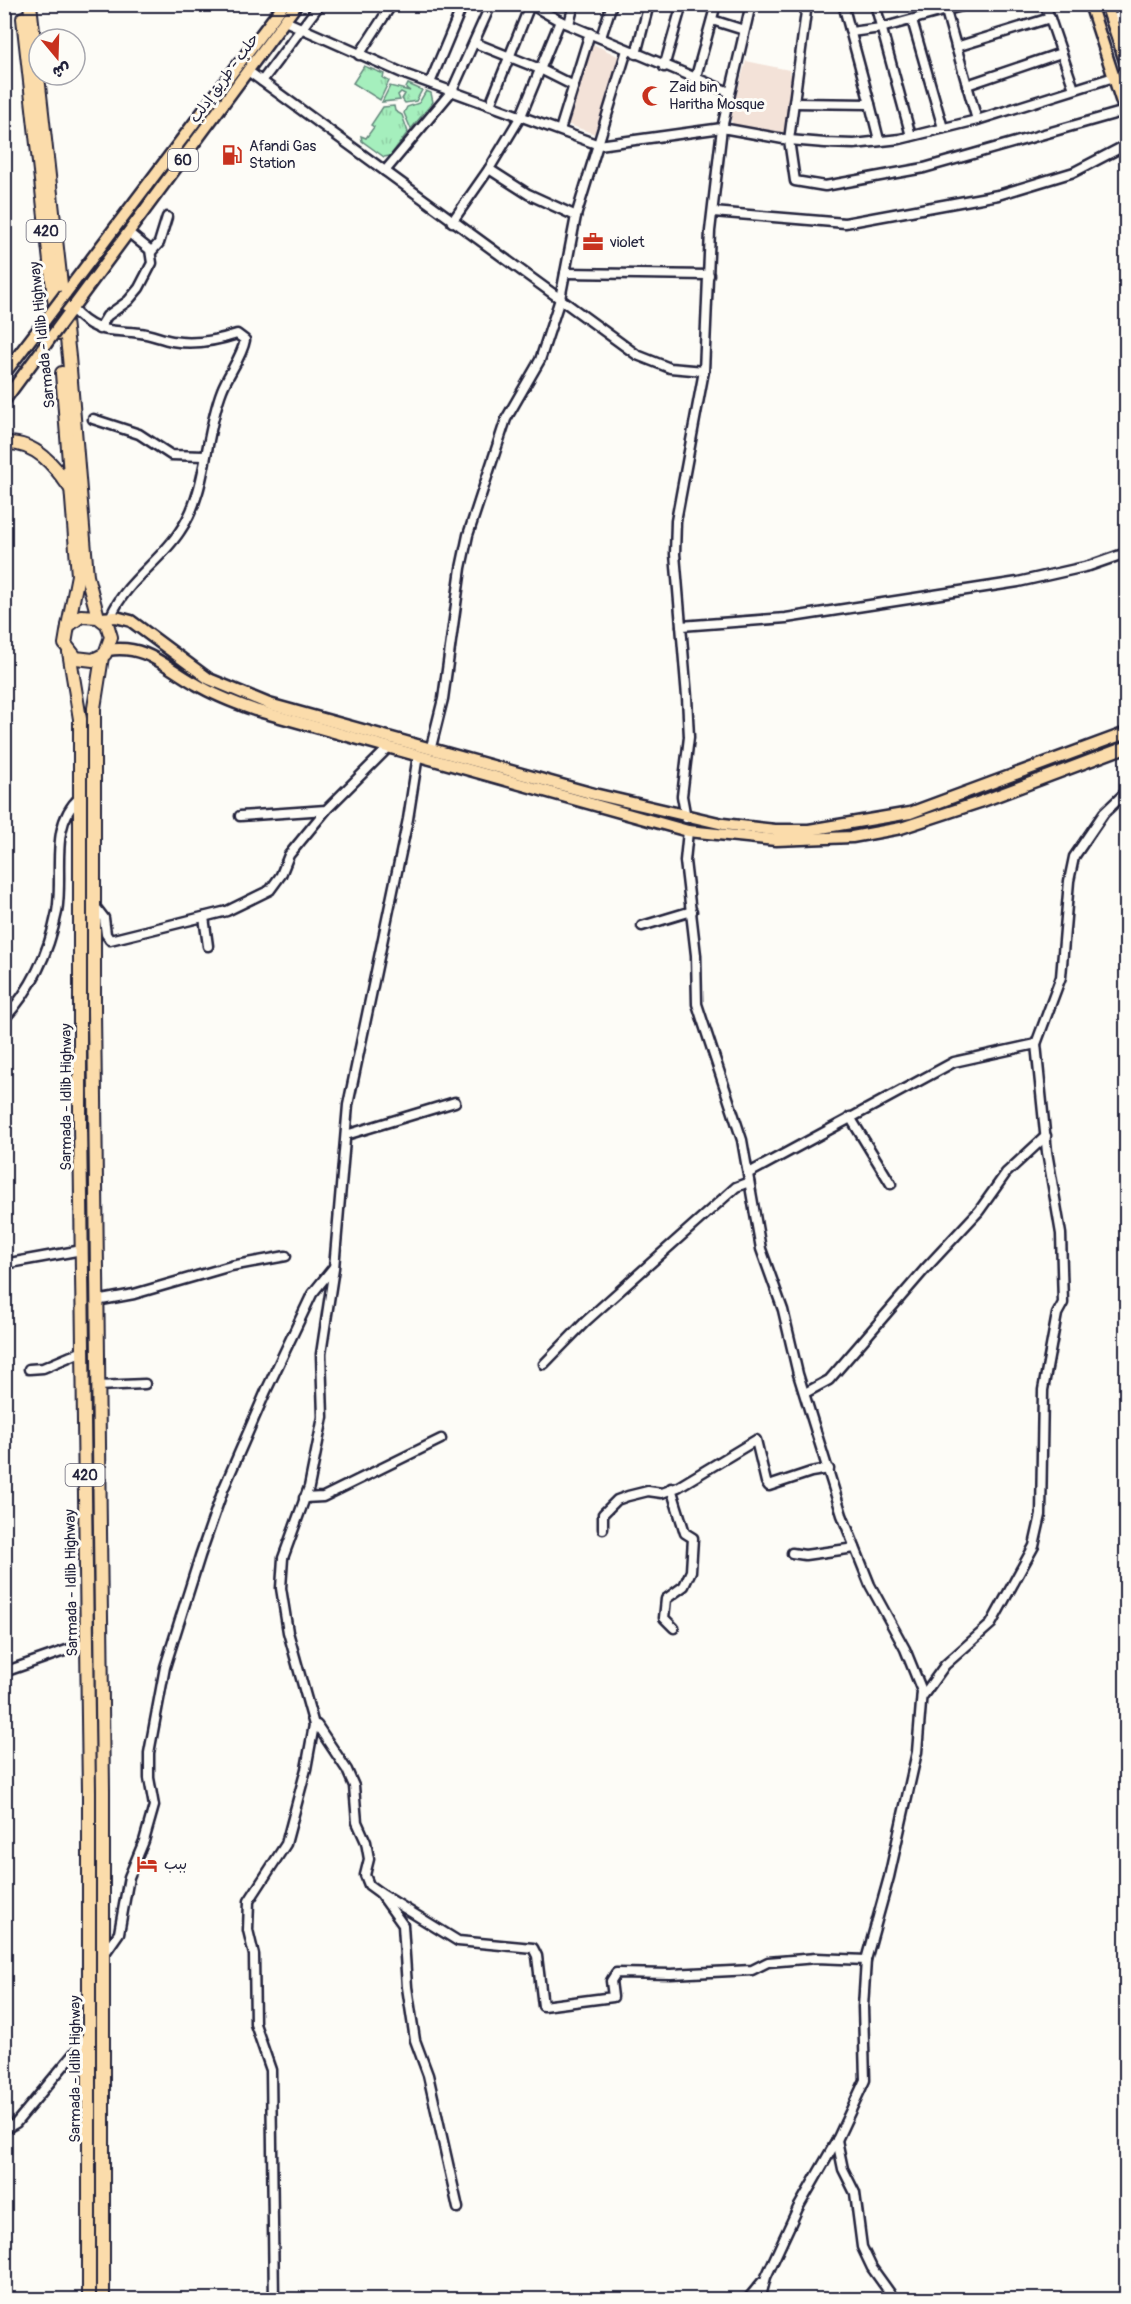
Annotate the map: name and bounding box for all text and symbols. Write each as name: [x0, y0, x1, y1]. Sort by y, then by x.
north arrow: [27, 27, 87, 87]
street label: حلب - طريق إدلب: [186, 30, 263, 127]
text: ش: [50, 58, 73, 83]
place label: Zaid bin Haritha Mosque: [669, 78, 765, 114]
mosque icon: Zaid bin Haritha Mosque: [640, 84, 664, 108]
place label: Afandi Gas Station: [249, 137, 316, 173]
fuel station icon: Afandi Gas Station: [220, 143, 244, 167]
road number: 60: [168, 149, 198, 171]
road number: 420: [26, 220, 66, 242]
office icon: violet: [581, 230, 605, 254]
place label: violet: [609, 233, 645, 252]
street label: Sarmada - Idlib Highway: [25, 260, 60, 409]
street label: Sarmada - Idlib Highway: [57, 1023, 76, 1171]
road number: 420: [66, 1464, 104, 1486]
street label: Sarmada - Idlib Highway: [61, 1509, 82, 1657]
hotel icon: ببب: [135, 1852, 159, 1876]
place label: ببب: [164, 1855, 187, 1874]
street label: Sarmada - Idlib Highway: [66, 1995, 85, 2143]

